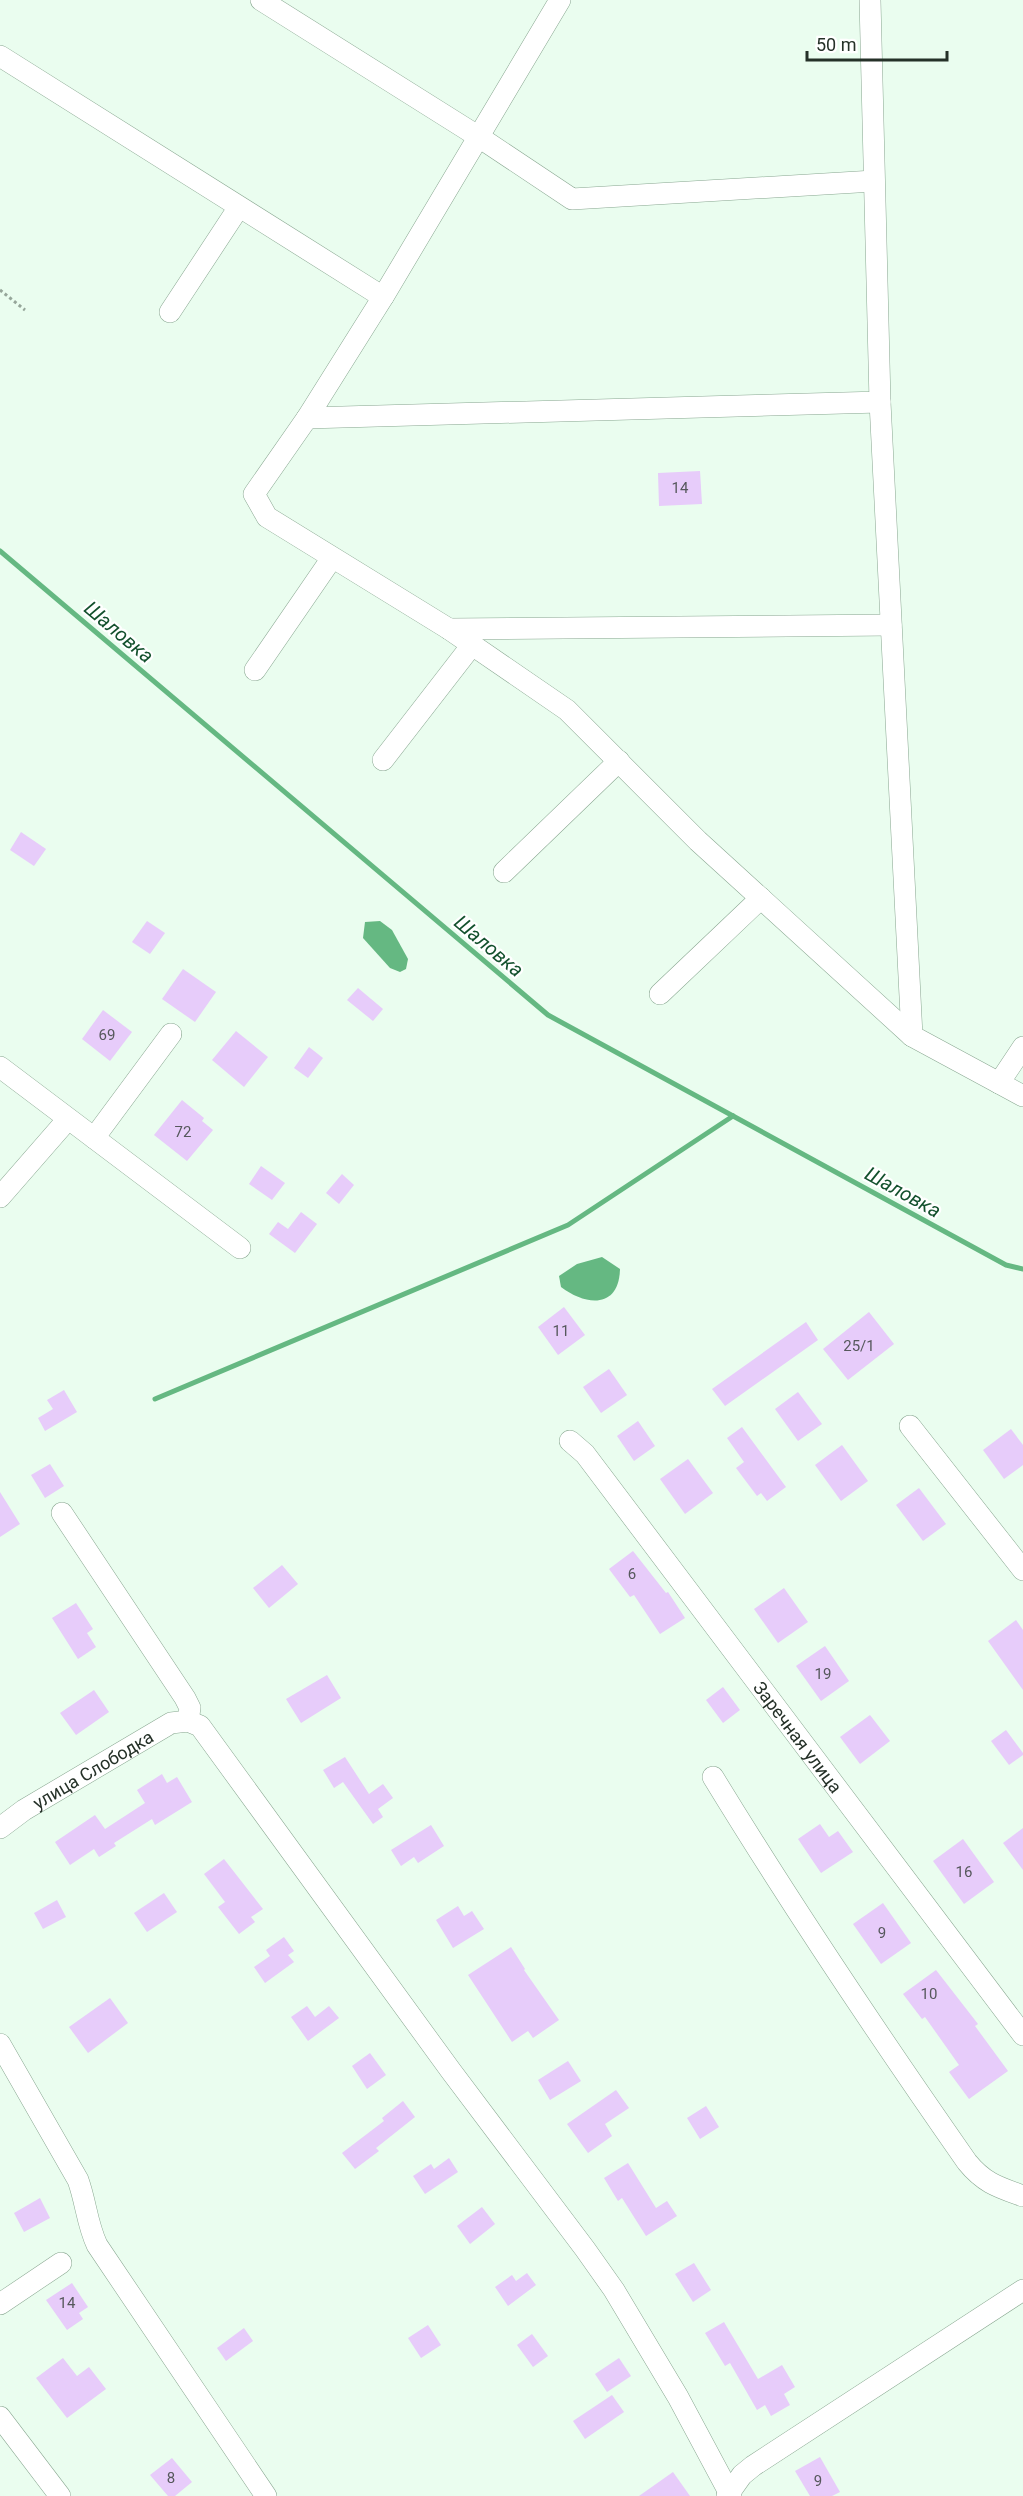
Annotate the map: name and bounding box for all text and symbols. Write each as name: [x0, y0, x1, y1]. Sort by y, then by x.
scale bar: [807, 24, 946, 62]
text: 50 m: [816, 34, 856, 55]
house number: 14: [672, 479, 689, 497]
water label: Шаловка: [79, 596, 159, 668]
water label: Шаловка: [449, 910, 529, 982]
house number: 69: [99, 1026, 115, 1044]
house number: 72: [175, 1123, 191, 1141]
water label: Шаловка: [861, 1161, 945, 1223]
house number: 11: [553, 1322, 569, 1340]
house number: 25/1: [843, 1337, 875, 1355]
house number: 6: [628, 1565, 636, 1583]
house number: 19: [815, 1665, 831, 1683]
street label: Заречная улица: [750, 1677, 847, 1797]
street label: улица Слободка: [29, 1726, 157, 1813]
house number: 16: [956, 1863, 972, 1881]
house number: 9: [878, 1924, 886, 1942]
house number: 10: [921, 1985, 937, 2003]
house number: 14: [59, 2294, 76, 2312]
house number: 8: [167, 2469, 175, 2487]
house number: 9: [814, 2472, 822, 2490]

